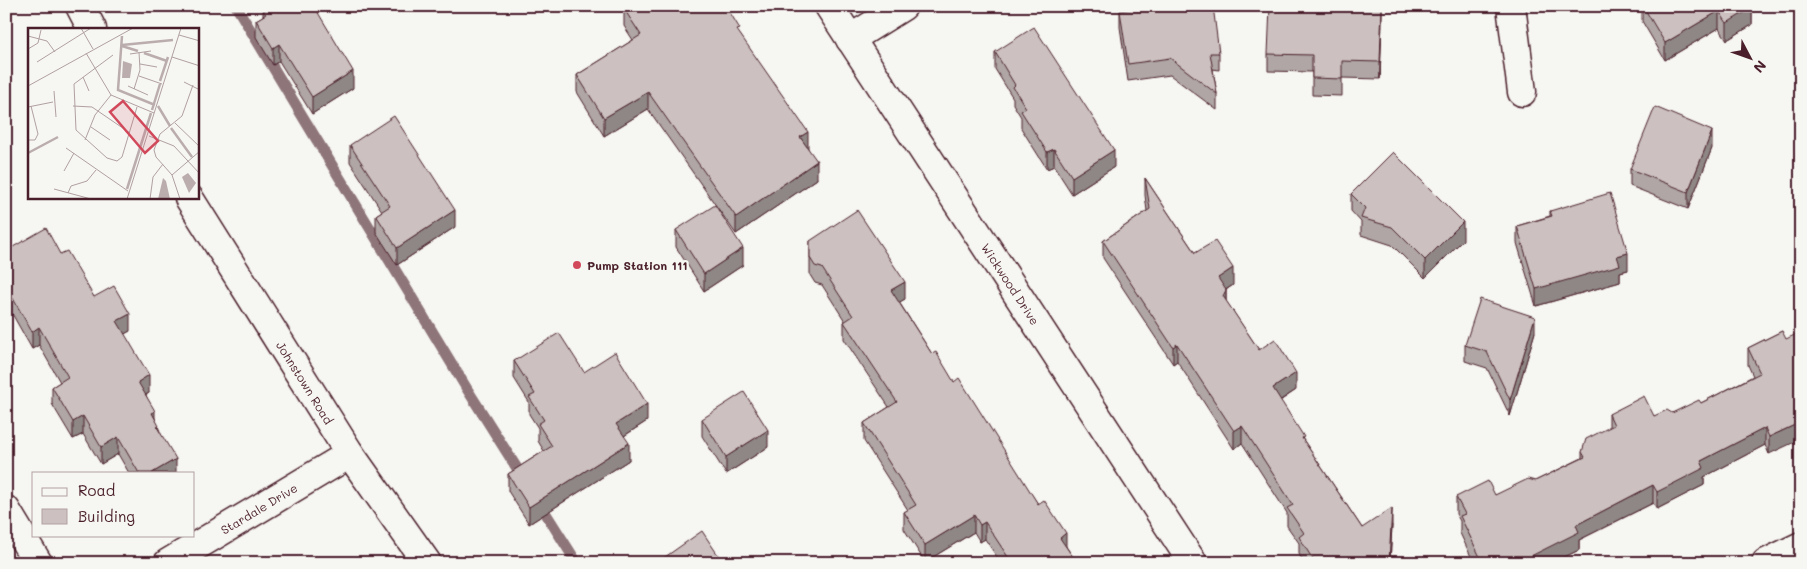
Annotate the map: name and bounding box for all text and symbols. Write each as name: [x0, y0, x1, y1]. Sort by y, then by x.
inset map: [28, 28, 199, 199]
north arrow: [1724, 32, 1774, 82]
text: N: [1750, 57, 1771, 77]
street label: Wickwood Drive: [978, 240, 1043, 328]
place label: Pump Station 111: [587, 257, 688, 273]
marker: Pump Station 111: [571, 259, 583, 271]
street label: Johnstown Road: [273, 338, 337, 427]
legend: [32, 472, 195, 536]
street label: Stardale Drive: [218, 479, 300, 538]
text: Road: [78, 480, 115, 500]
text: Building: [78, 506, 135, 526]

